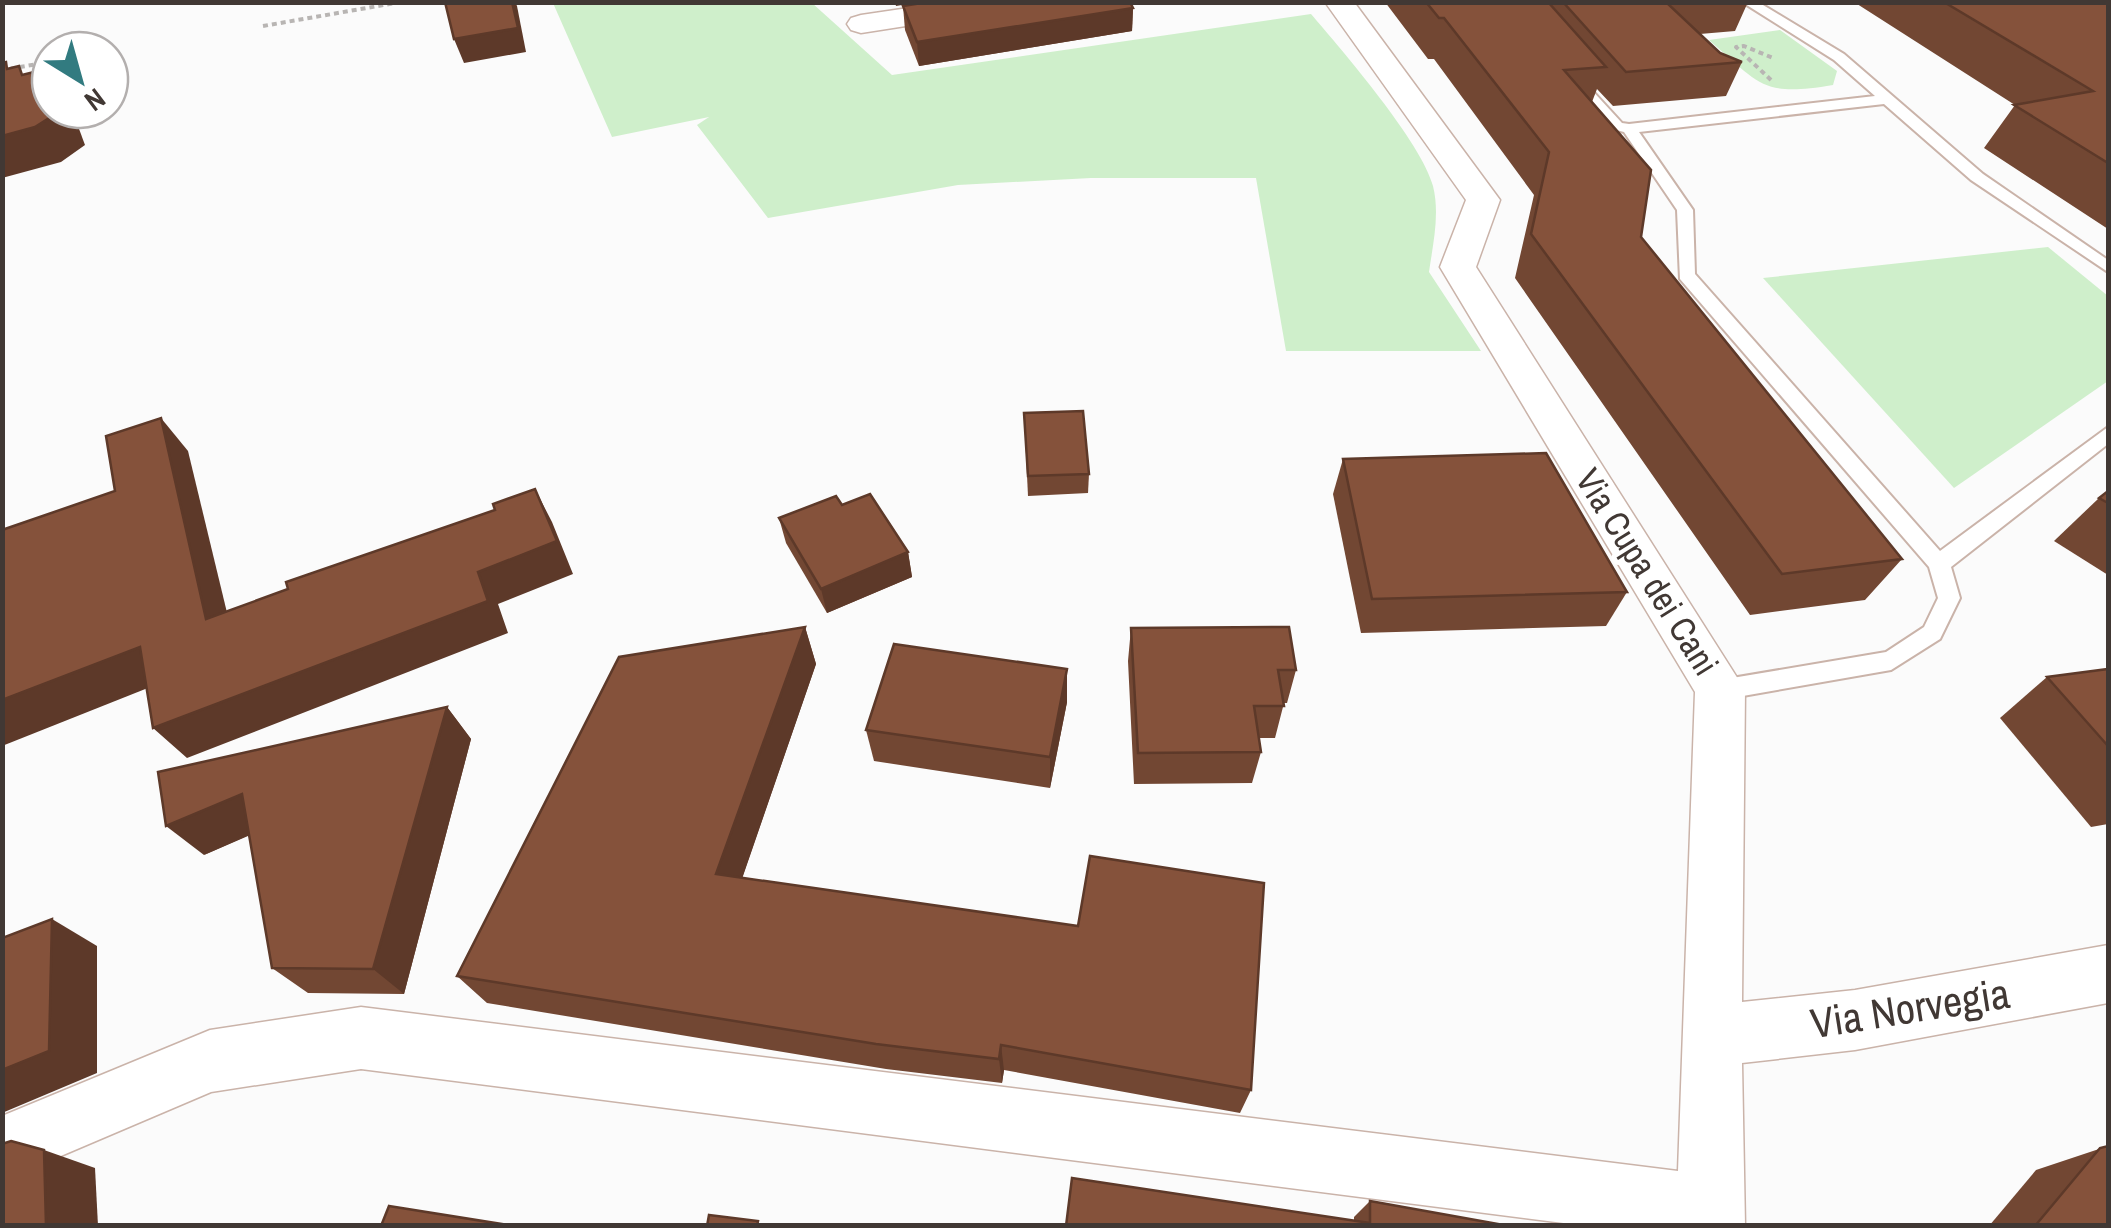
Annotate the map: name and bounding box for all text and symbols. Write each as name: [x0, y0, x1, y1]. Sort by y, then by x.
north arrow: [30, 30, 130, 130]
text: N: [77, 80, 113, 120]
street label: Via Cupa dei Cani: [1565, 459, 1730, 684]
street label: Via Norvegia: [1807, 965, 2013, 1051]

